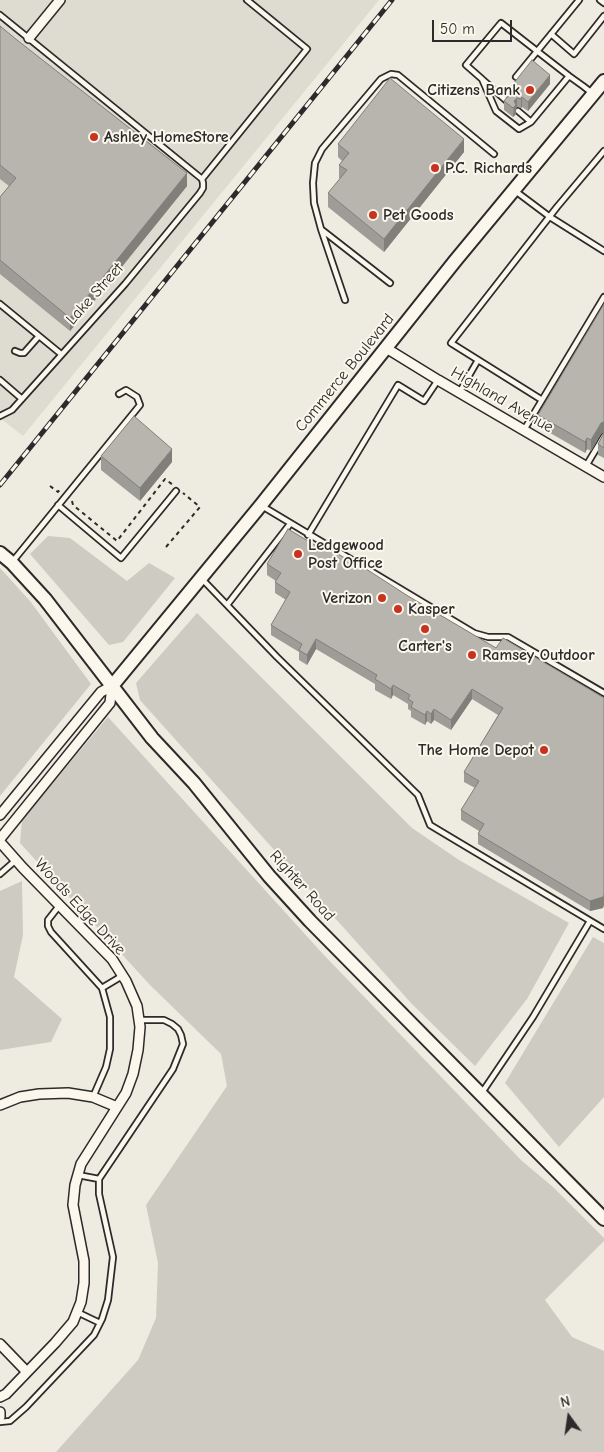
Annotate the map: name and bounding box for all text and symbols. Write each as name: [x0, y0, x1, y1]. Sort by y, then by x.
scale bar: [434, 10, 514, 42]
text: 50 m: [440, 20, 475, 38]
place label: Citizens Bank: [427, 80, 520, 100]
marker: Citizens Bank: [524, 84, 536, 96]
place label: Ashley HomeStore: [104, 127, 229, 147]
marker: Ashley HomeStore: [88, 131, 100, 143]
place label: P.C. Richards: [445, 158, 532, 178]
marker: P.C. Richards: [429, 162, 441, 174]
place label: Pet Goods: [383, 205, 454, 225]
marker: Pet Goods: [367, 209, 379, 221]
street label: Lake Street: [62, 259, 128, 329]
street label: Commerce Boulevard: [291, 310, 399, 436]
street label: Highland Avenue: [447, 363, 557, 437]
place label: Ledgewood Post Office: [308, 535, 384, 573]
marker: Ledgewood Post Office: [292, 548, 304, 560]
place label: Verizon: [323, 588, 372, 608]
marker: Verizon: [376, 592, 388, 604]
place label: Kasper: [408, 599, 455, 619]
marker: Kasper: [392, 603, 404, 615]
marker: Carter's: [419, 623, 431, 635]
place label: Carter's: [398, 636, 452, 656]
place label: Ramsey Outdoor: [482, 645, 595, 665]
marker: Ramsey Outdoor: [466, 649, 478, 661]
place label: The Home Depot: [418, 740, 534, 760]
marker: The Home Depot: [538, 744, 550, 756]
street label: Righter Road: [265, 847, 339, 925]
street label: Woods Edge Drive: [30, 855, 130, 959]
north arrow: [544, 1392, 594, 1442]
text: N: [559, 1393, 572, 1411]

